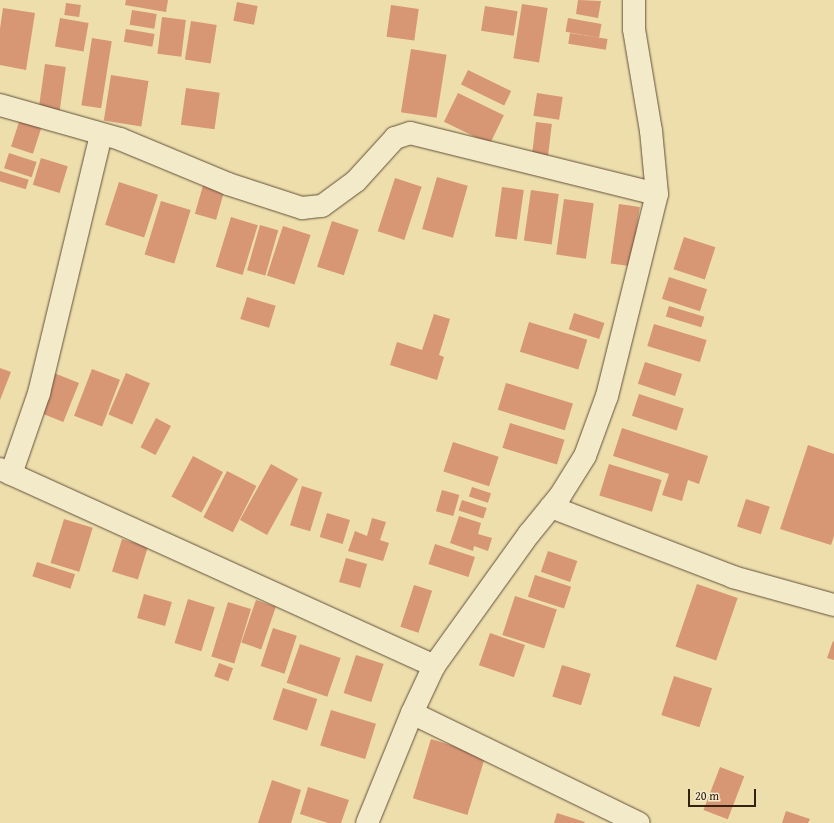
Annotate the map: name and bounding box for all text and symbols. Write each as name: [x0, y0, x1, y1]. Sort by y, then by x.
scale bar: [690, 781, 758, 807]
text: 20 m: [695, 787, 719, 804]

